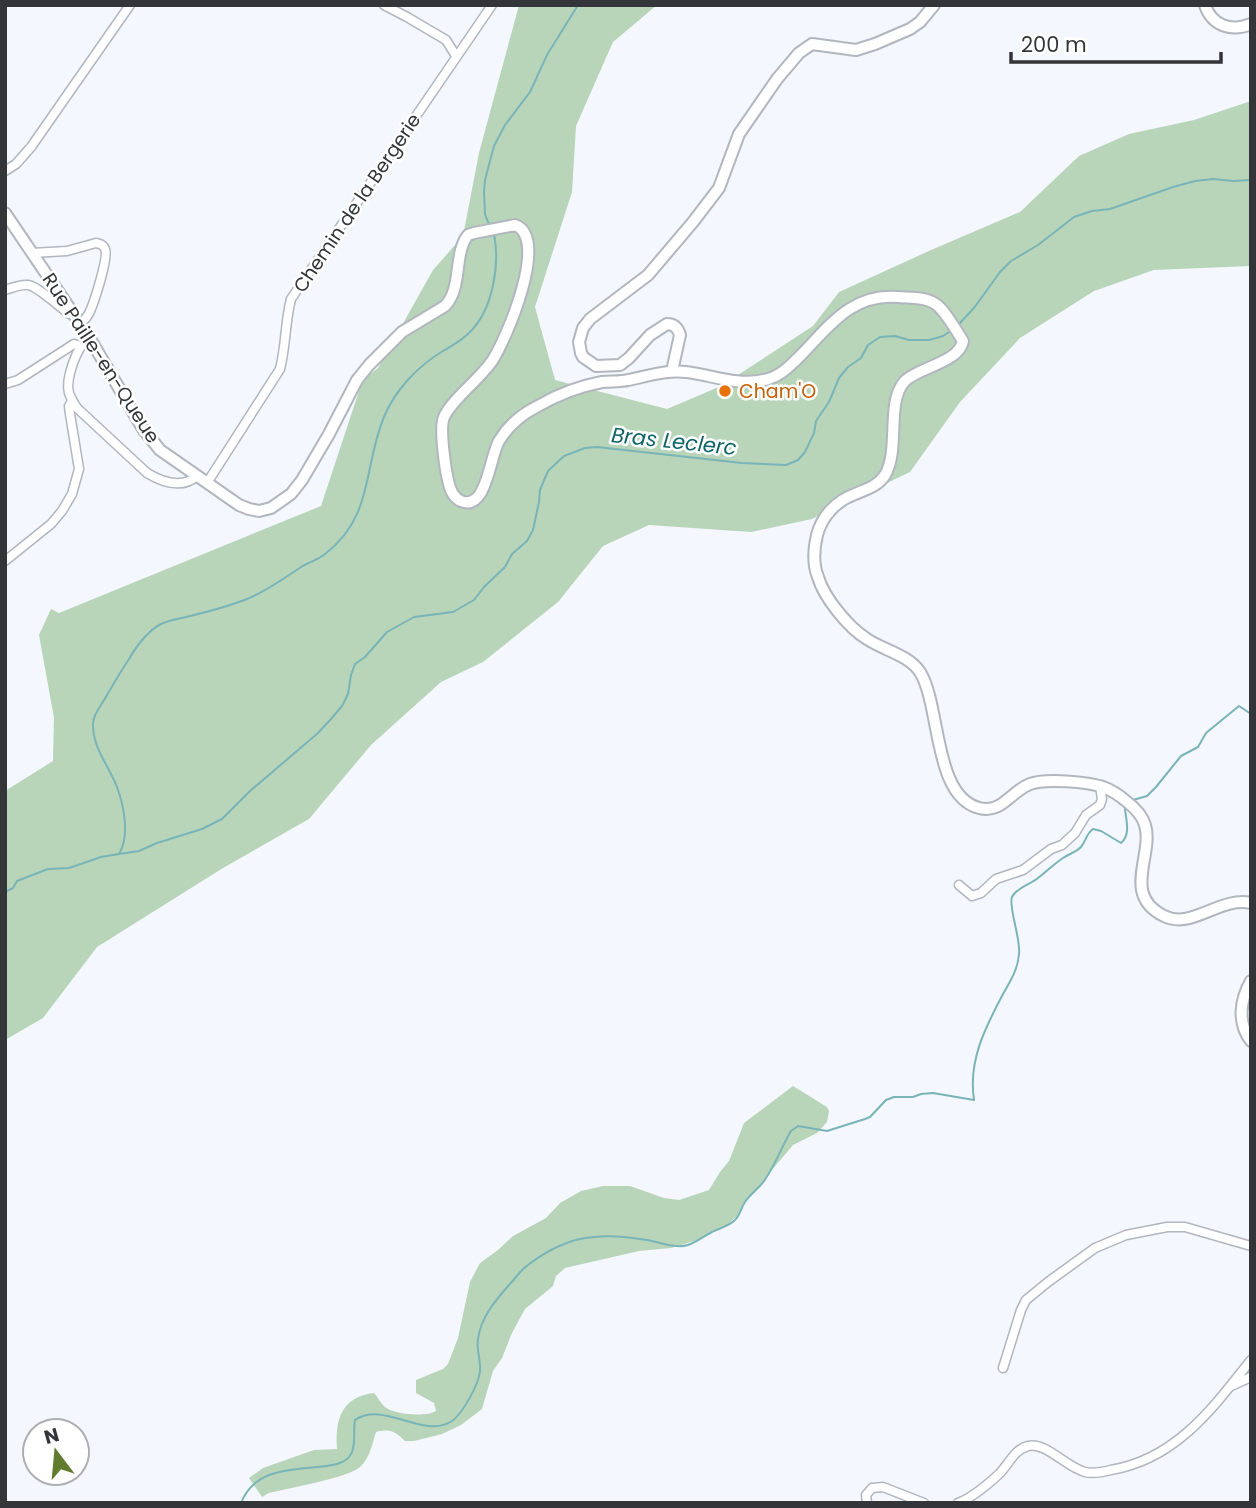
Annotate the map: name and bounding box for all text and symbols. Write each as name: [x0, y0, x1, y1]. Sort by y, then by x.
scale bar: [1011, 21, 1221, 65]
text: 200 m: [1021, 30, 1087, 59]
street label: Chemin de la Bergerie: [287, 108, 427, 298]
street label: Rue Paille-en-Queue: [36, 268, 166, 448]
place label: Cham'O: [739, 378, 816, 405]
marker: Cham'O: [717, 383, 733, 399]
water label: Bras Leclerc: [610, 420, 738, 462]
north arrow: [21, 1417, 91, 1487]
text: N: [41, 1421, 62, 1451]

